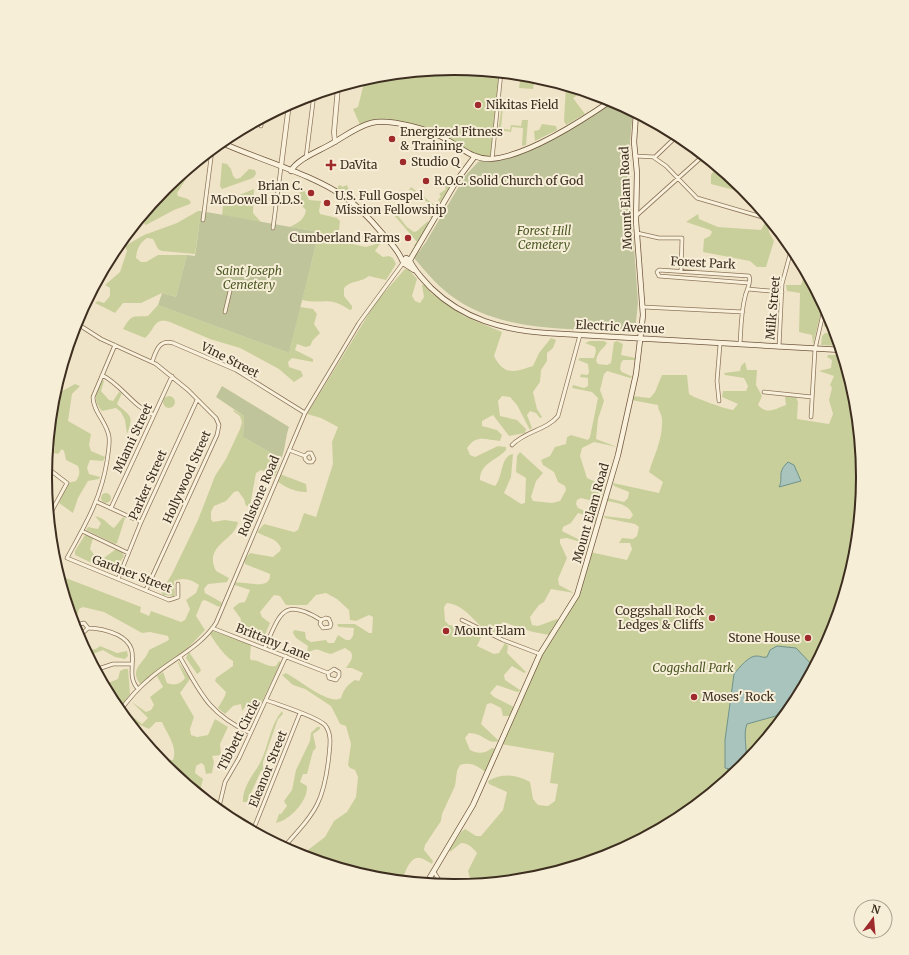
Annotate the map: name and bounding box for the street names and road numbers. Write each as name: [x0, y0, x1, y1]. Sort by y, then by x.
street label: Mount Elam Road: [616, 146, 635, 250]
street label: Forest Park: [670, 253, 736, 272]
street label: Milk Street: [762, 275, 783, 341]
street label: Electric Avenue: [575, 317, 665, 336]
street label: Vine Street: [198, 338, 262, 381]
street label: Miami Street: [110, 400, 155, 475]
street label: Hollywood Street: [159, 428, 214, 526]
street label: Parker Street: [125, 447, 170, 522]
street label: Rollstone Road: [235, 453, 282, 538]
street label: Mount Elam Road: [569, 461, 612, 565]
street label: Gardner Street: [90, 551, 174, 596]
street label: Brittany Lane: [234, 620, 313, 663]
street label: Tibbett Circle: [214, 697, 263, 773]
street label: Eleanor Street: [245, 728, 290, 809]

